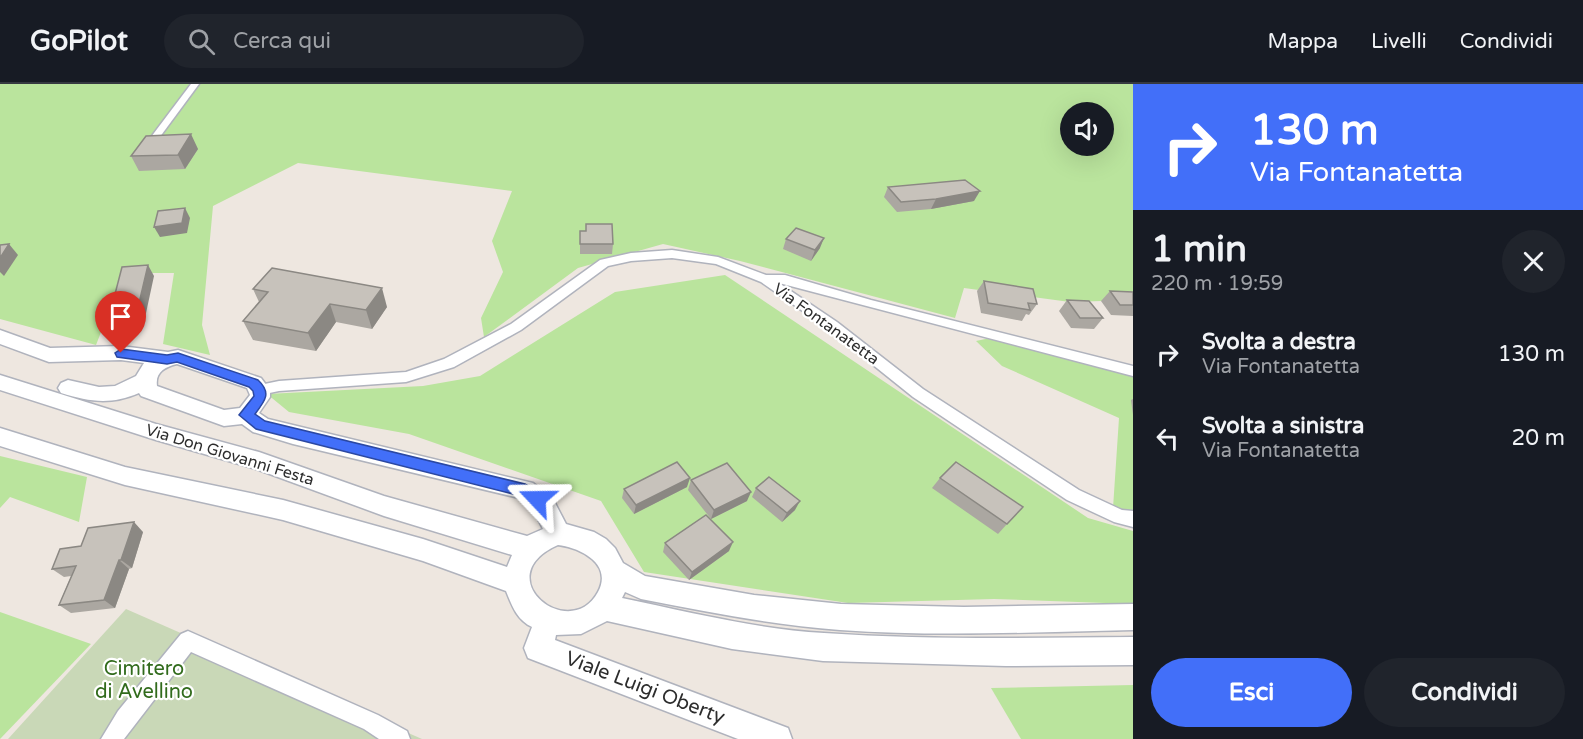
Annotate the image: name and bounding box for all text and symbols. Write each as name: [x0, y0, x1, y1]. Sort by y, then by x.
search box: [164, 14, 584, 68]
text: GoPilot: [30, 24, 128, 58]
icon: search: [185, 25, 218, 58]
text: Cerca qui: [233, 28, 331, 54]
text: Mappa: [1268, 29, 1338, 54]
text: Livelli: [1371, 29, 1427, 54]
text: Condividi: [1460, 29, 1553, 54]
map controls: [1060, 102, 1114, 156]
button: sound: [1060, 102, 1114, 156]
text: 130 m: [1250, 105, 1379, 156]
icon: right: [1151, 108, 1229, 186]
text: Via Fontanatetta: [1250, 156, 1463, 189]
text: 1 min: [1151, 228, 1247, 271]
button: close: [1502, 230, 1565, 293]
text: 220 m · 19:59: [1151, 272, 1283, 296]
street label: Via Fontanatetta: [769, 279, 883, 369]
pin: [95, 291, 146, 353]
icon: arrive: [104, 300, 137, 333]
text: Svolta a destra: [1202, 329, 1356, 355]
icon: right: [1151, 338, 1184, 371]
text: 130 m: [1498, 341, 1565, 367]
text: Via Fontanatetta: [1202, 355, 1360, 379]
text: Svolta a sinistra: [1202, 413, 1364, 439]
street label: Via Don Giovanni Festa: [143, 420, 317, 490]
icon: left: [1151, 422, 1184, 455]
text: 20 m: [1511, 425, 1565, 451]
text: Via Fontanatetta: [1202, 439, 1360, 463]
position arrow: [505, 467, 569, 531]
street label: Viale Luigi Oberty: [562, 647, 728, 730]
park label: Cimitero di Avellino: [95, 657, 193, 704]
button: Esci: [1151, 658, 1352, 727]
button: Condividi: [1364, 658, 1565, 727]

